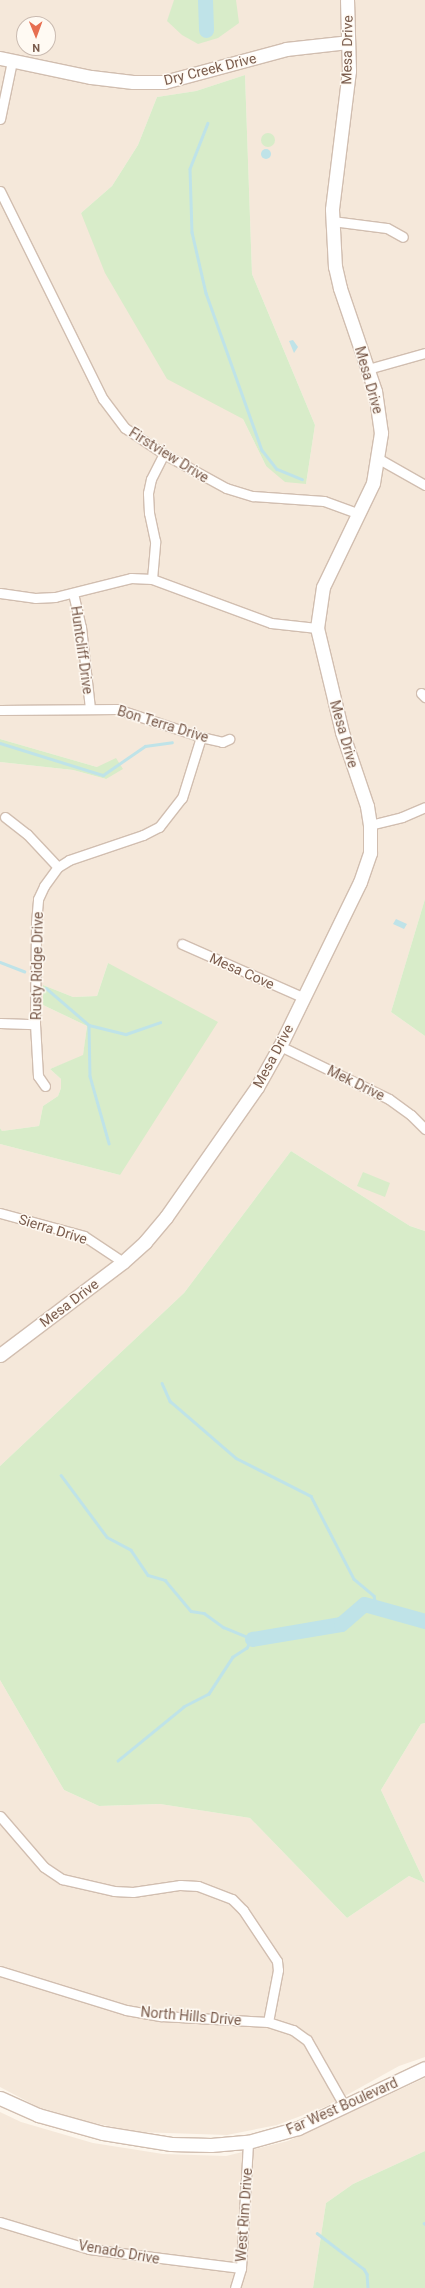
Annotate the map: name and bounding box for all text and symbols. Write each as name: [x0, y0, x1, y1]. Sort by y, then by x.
street label: Mesa Drive: [338, 15, 356, 85]
north arrow: [16, 16, 56, 56]
text: N: [32, 41, 40, 54]
street label: Dry Creek Drive: [162, 49, 258, 89]
street label: Mesa Drive: [351, 344, 387, 416]
street label: Firstview Drive: [126, 424, 212, 486]
street label: Huntcliff Drive: [68, 605, 96, 695]
street label: Mesa Drive: [326, 698, 362, 770]
street label: Bon Terra Drive: [115, 702, 211, 746]
street label: Rusty Ridge Drive: [28, 912, 46, 1020]
street label: Mesa Cove: [207, 949, 277, 993]
street label: Mesa Drive: [249, 1021, 297, 1091]
street label: Mek Drive: [325, 1062, 387, 1104]
street label: Sierra Drive: [17, 1211, 89, 1247]
street label: Mesa Drive: [36, 1275, 102, 1331]
street label: North Hills Drive: [140, 2003, 242, 2029]
street label: Far West Boulevard: [284, 2074, 400, 2138]
street label: West Rim Drive: [232, 2167, 256, 2263]
street label: Venado Drive: [77, 2237, 161, 2267]

